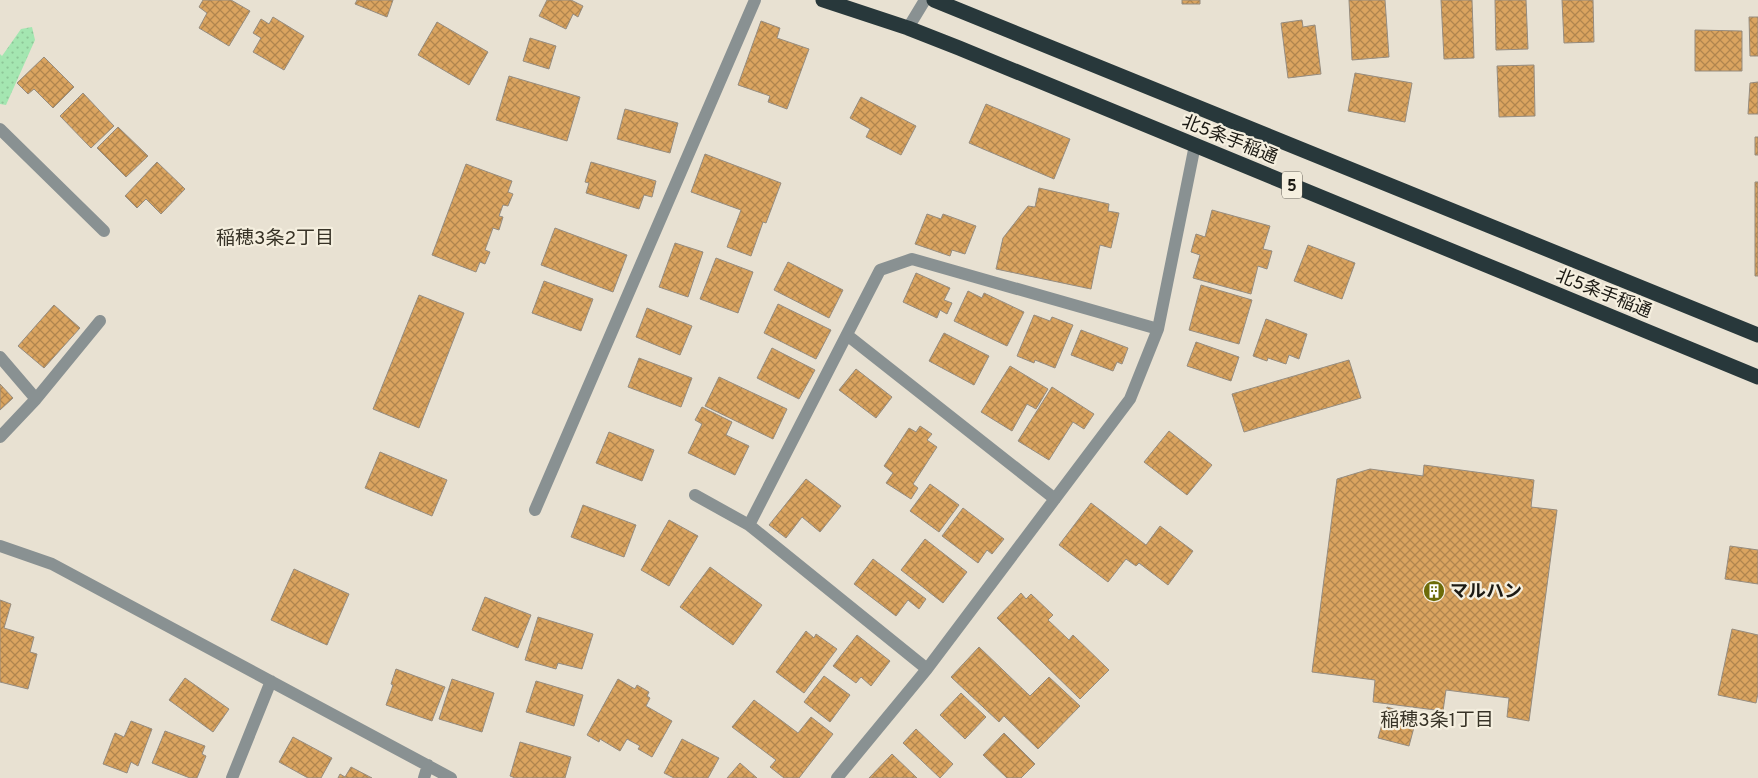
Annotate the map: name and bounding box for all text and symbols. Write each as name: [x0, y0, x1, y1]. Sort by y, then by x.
street label: 北5条手稲通: [1178, 111, 1281, 170]
road number: 5: [1282, 172, 1302, 198]
district label: 稲穂3条2丁目: [216, 227, 334, 251]
street label: 北5条手稲通: [1552, 265, 1655, 324]
building icon: マルハン: [1422, 579, 1446, 603]
place label: マルハン: [1450, 581, 1522, 604]
district label: 稲穂3条1丁目: [1380, 709, 1494, 733]

